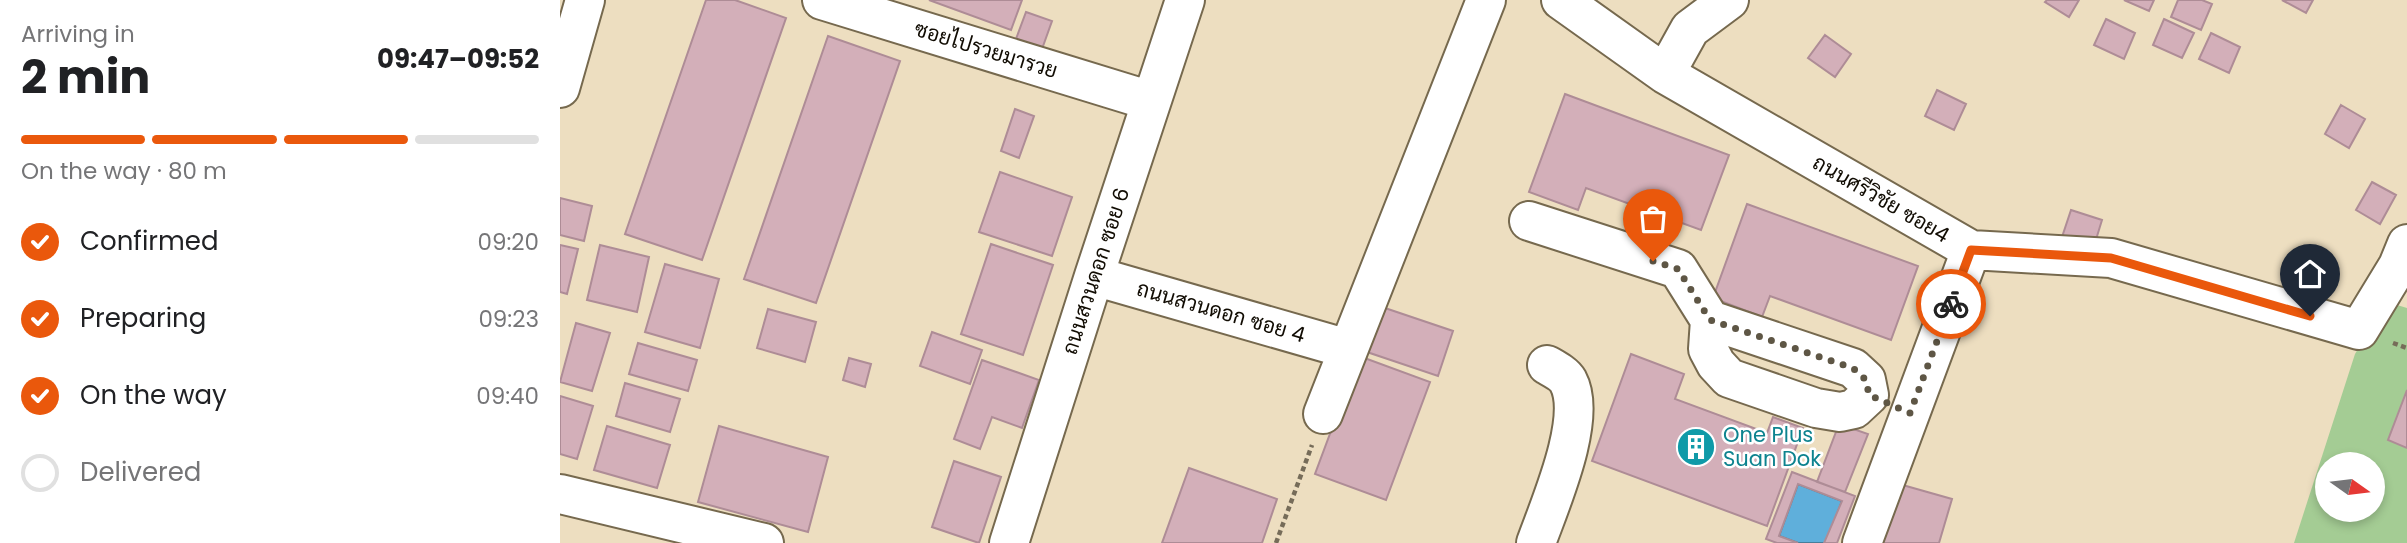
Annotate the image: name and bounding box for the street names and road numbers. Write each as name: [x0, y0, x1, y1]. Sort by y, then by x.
street label: ซอยไปรวยมารวย: [911, 14, 1061, 85]
street label: ถนนศรีวิชัย ซอย4: [1808, 148, 1955, 249]
street label: ถนนสวนดอก ซอย 6: [1055, 184, 1136, 358]
street label: ถนนสวนดอก ซอย 4: [1134, 274, 1309, 349]

